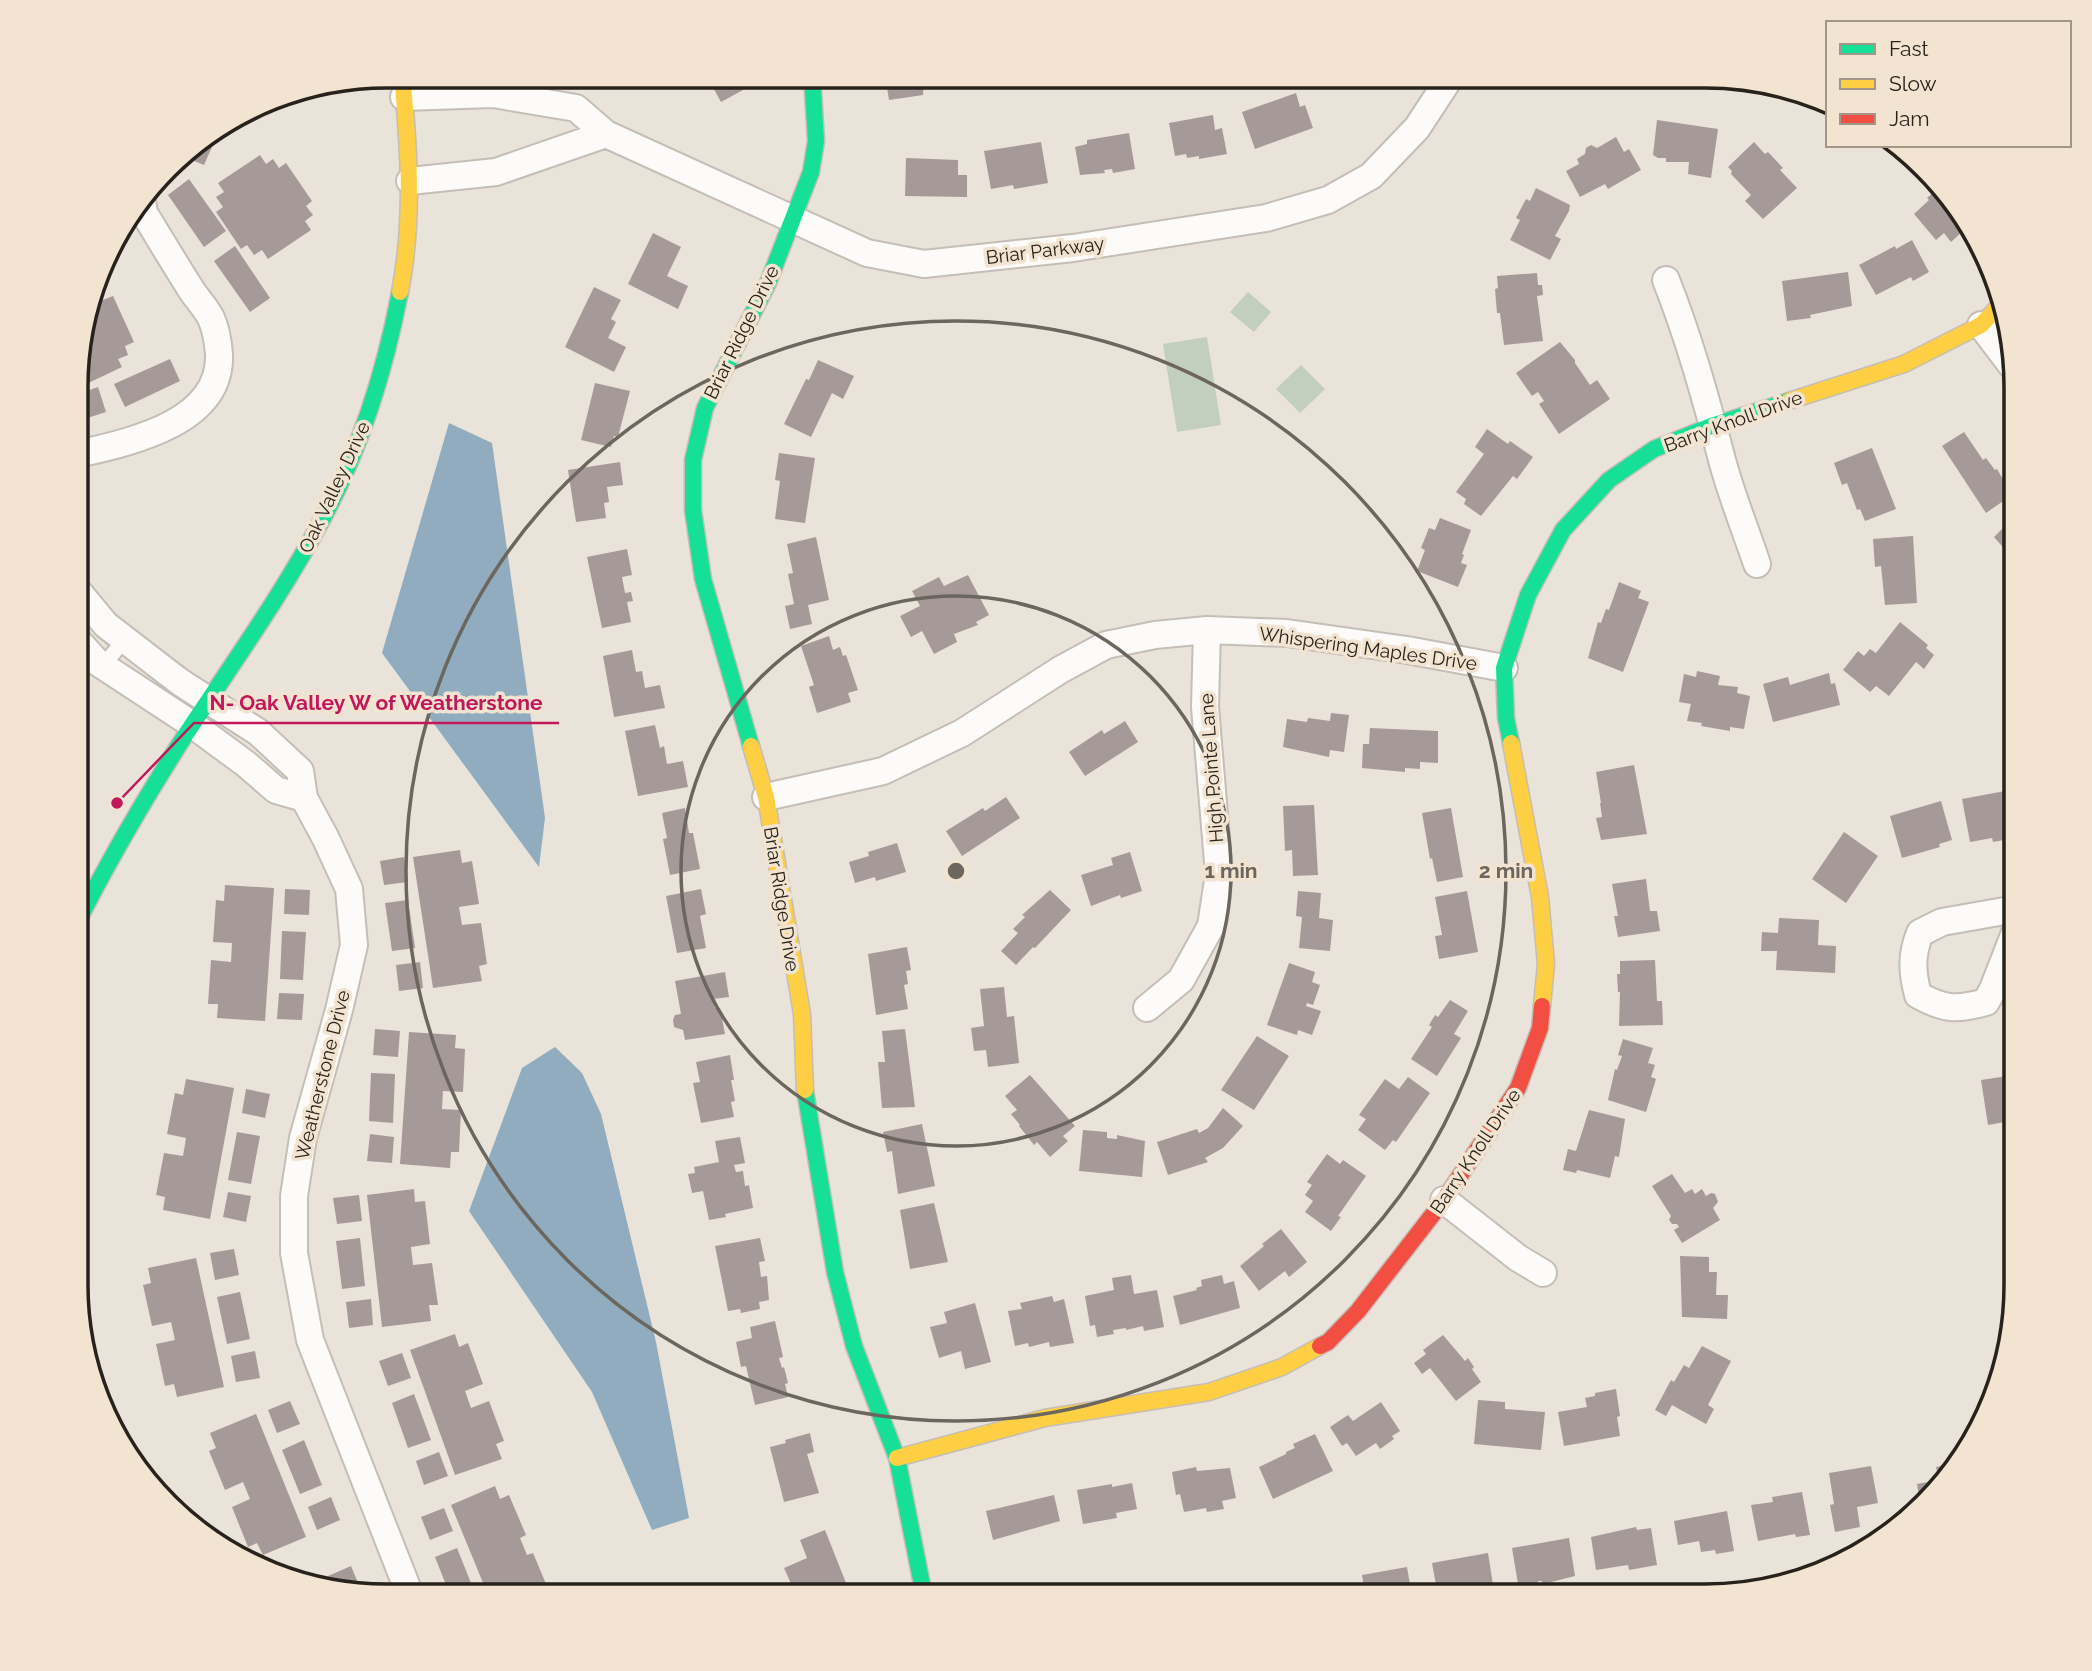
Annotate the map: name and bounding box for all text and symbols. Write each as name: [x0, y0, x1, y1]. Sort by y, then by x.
legend: [1826, 21, 2071, 147]
text: Fast: [1889, 36, 1929, 61]
text: Slow: [1889, 71, 1937, 96]
text: Jam: [1889, 106, 1930, 131]
street label: Briar Parkway: [984, 232, 1106, 268]
street label: Briar Ridge Drive: [699, 261, 783, 403]
street label: Barry Knoll Drive: [1661, 386, 1805, 456]
street label: Oak Valley Drive: [294, 418, 374, 556]
street label: Whispering Maples Drive: [1258, 622, 1478, 674]
callout: N- Oak Valley W of Weatherstone: [194, 681, 559, 723]
text: N- Oak Valley W of Weatherstone: [209, 690, 543, 715]
street label: High Pointe Lane: [1195, 693, 1227, 843]
street label: Briar Ridge Drive: [760, 825, 804, 973]
text: 1 min: [1204, 858, 1258, 883]
text: 2 min: [1479, 858, 1533, 883]
centre of rings: [944, 859, 968, 883]
street label: Weatherstone Drive: [290, 988, 354, 1162]
street label: Barry Knoll Drive: [1425, 1085, 1525, 1217]

